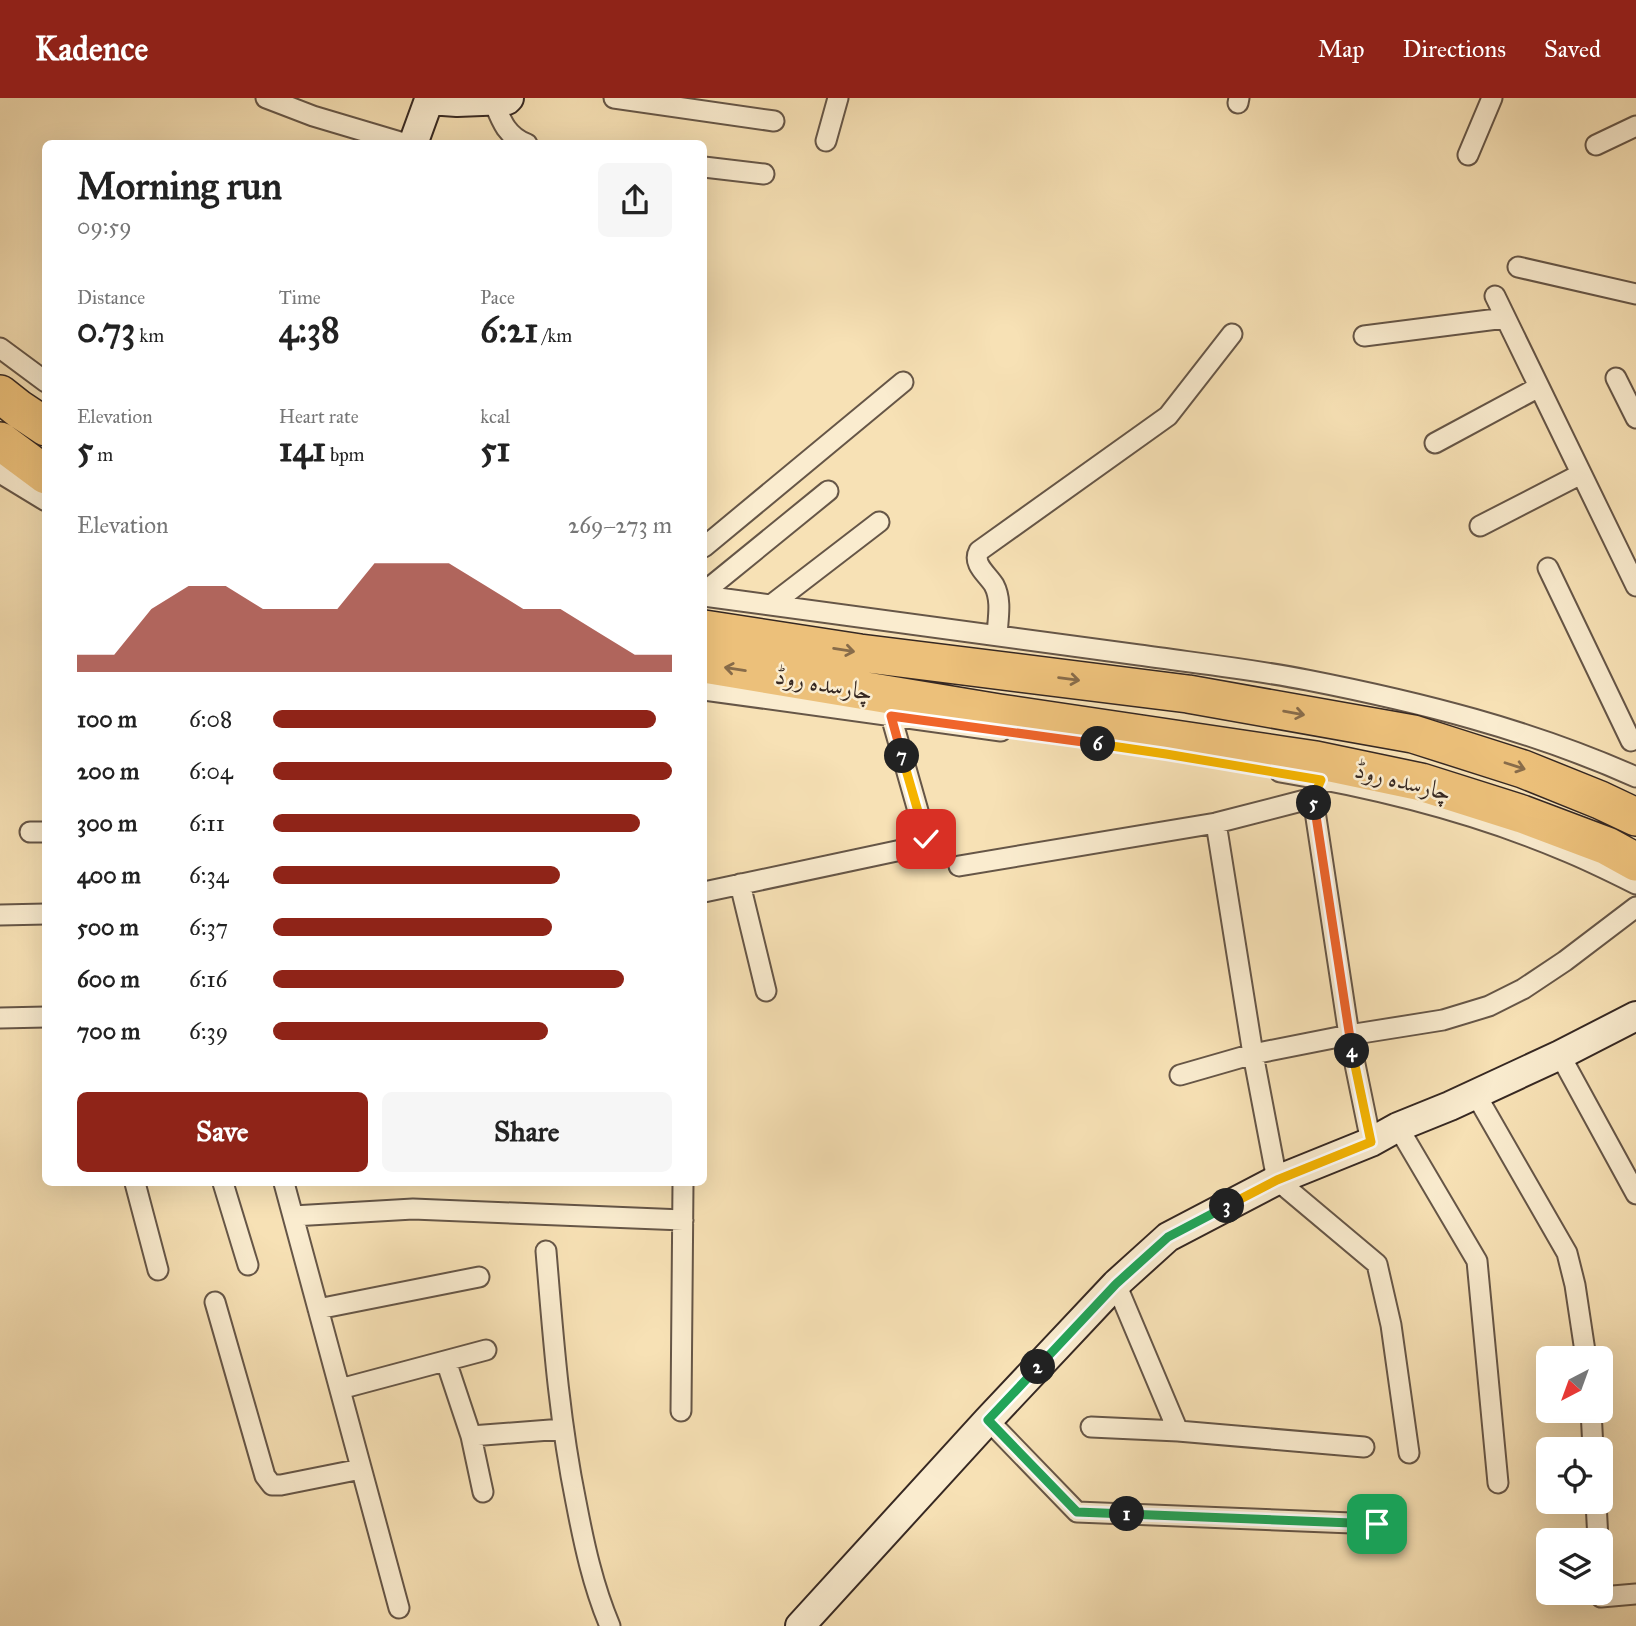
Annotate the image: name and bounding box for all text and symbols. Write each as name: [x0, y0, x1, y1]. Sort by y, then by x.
text: Kadence: [35, 29, 148, 69]
text: Map: [1318, 34, 1365, 64]
text: Directions: [1403, 34, 1506, 64]
text: Saved: [1544, 34, 1601, 64]
text: Morning run: [77, 163, 282, 209]
button: share: [598, 163, 672, 237]
text: 09:59: [77, 212, 132, 240]
text: Distance: [77, 286, 145, 309]
text: Time: [279, 286, 321, 309]
text: Pace: [480, 286, 515, 309]
text: 0.73: [77, 309, 135, 352]
text: 4:38: [279, 309, 340, 352]
text: 6:21: [480, 309, 538, 352]
text: km: [135, 324, 164, 347]
text: /km: [538, 324, 572, 347]
text: Elevation: [77, 405, 152, 428]
text: Heart rate: [279, 405, 359, 428]
text: kcal: [480, 405, 510, 428]
text: 5: [77, 428, 93, 471]
text: 141: [279, 428, 326, 471]
text: 51: [480, 428, 510, 471]
text: m: [93, 443, 113, 466]
text: bpm: [326, 443, 365, 466]
text: Elevation: [77, 511, 168, 539]
text: 269–273 m: [568, 511, 672, 539]
one-way arrow: [832, 644, 854, 657]
street label: چارسدہ روڈ: [773, 661, 875, 709]
one-way arrow: [724, 662, 746, 675]
one-way arrow: [1057, 672, 1080, 685]
text: 100 m: [77, 705, 137, 733]
text: 6:08: [189, 705, 232, 733]
one-way arrow: [1282, 707, 1305, 720]
pin: 6: [1080, 726, 1116, 762]
text: 6: [1093, 732, 1102, 755]
pin: 7: [884, 738, 920, 774]
text: 7: [896, 744, 907, 767]
street label: چارسدہ روڈ: [1351, 755, 1454, 809]
text: 200 m: [77, 757, 139, 785]
text: 6:04: [189, 757, 233, 785]
one-way arrow: [1503, 761, 1525, 773]
pin: 5: [1296, 786, 1332, 820]
text: 5: [1309, 791, 1318, 814]
text: 300 m: [77, 809, 137, 837]
text: 6:11: [189, 809, 225, 837]
pin: [896, 809, 956, 869]
icon: check: [907, 820, 945, 858]
text: 400 m: [77, 861, 141, 889]
text: 6:34: [189, 861, 229, 889]
text: 500 m: [77, 913, 139, 941]
text: 6:37: [189, 913, 228, 941]
text: 600 m: [77, 965, 140, 993]
text: 6:16: [189, 965, 227, 993]
text: 700 m: [77, 1017, 140, 1045]
text: 6:39: [189, 1017, 228, 1045]
pin: 4: [1334, 1034, 1370, 1068]
text: 4: [1346, 1039, 1357, 1062]
button: Save: [77, 1092, 368, 1172]
button: Share: [382, 1092, 672, 1172]
pin: 3: [1210, 1188, 1244, 1224]
text: 3: [1223, 1194, 1230, 1217]
north arrow: [1536, 1346, 1614, 1423]
map controls: [1536, 1346, 1613, 1605]
pin: 2: [1020, 1350, 1056, 1384]
text: 2: [1033, 1355, 1042, 1378]
button: locate: [1536, 1437, 1613, 1514]
pin: [1347, 1494, 1407, 1554]
pin: 1: [1110, 1496, 1144, 1532]
text: 1: [1123, 1502, 1130, 1525]
icon: arrive: [1358, 1505, 1396, 1543]
button: layers: [1536, 1528, 1613, 1605]

